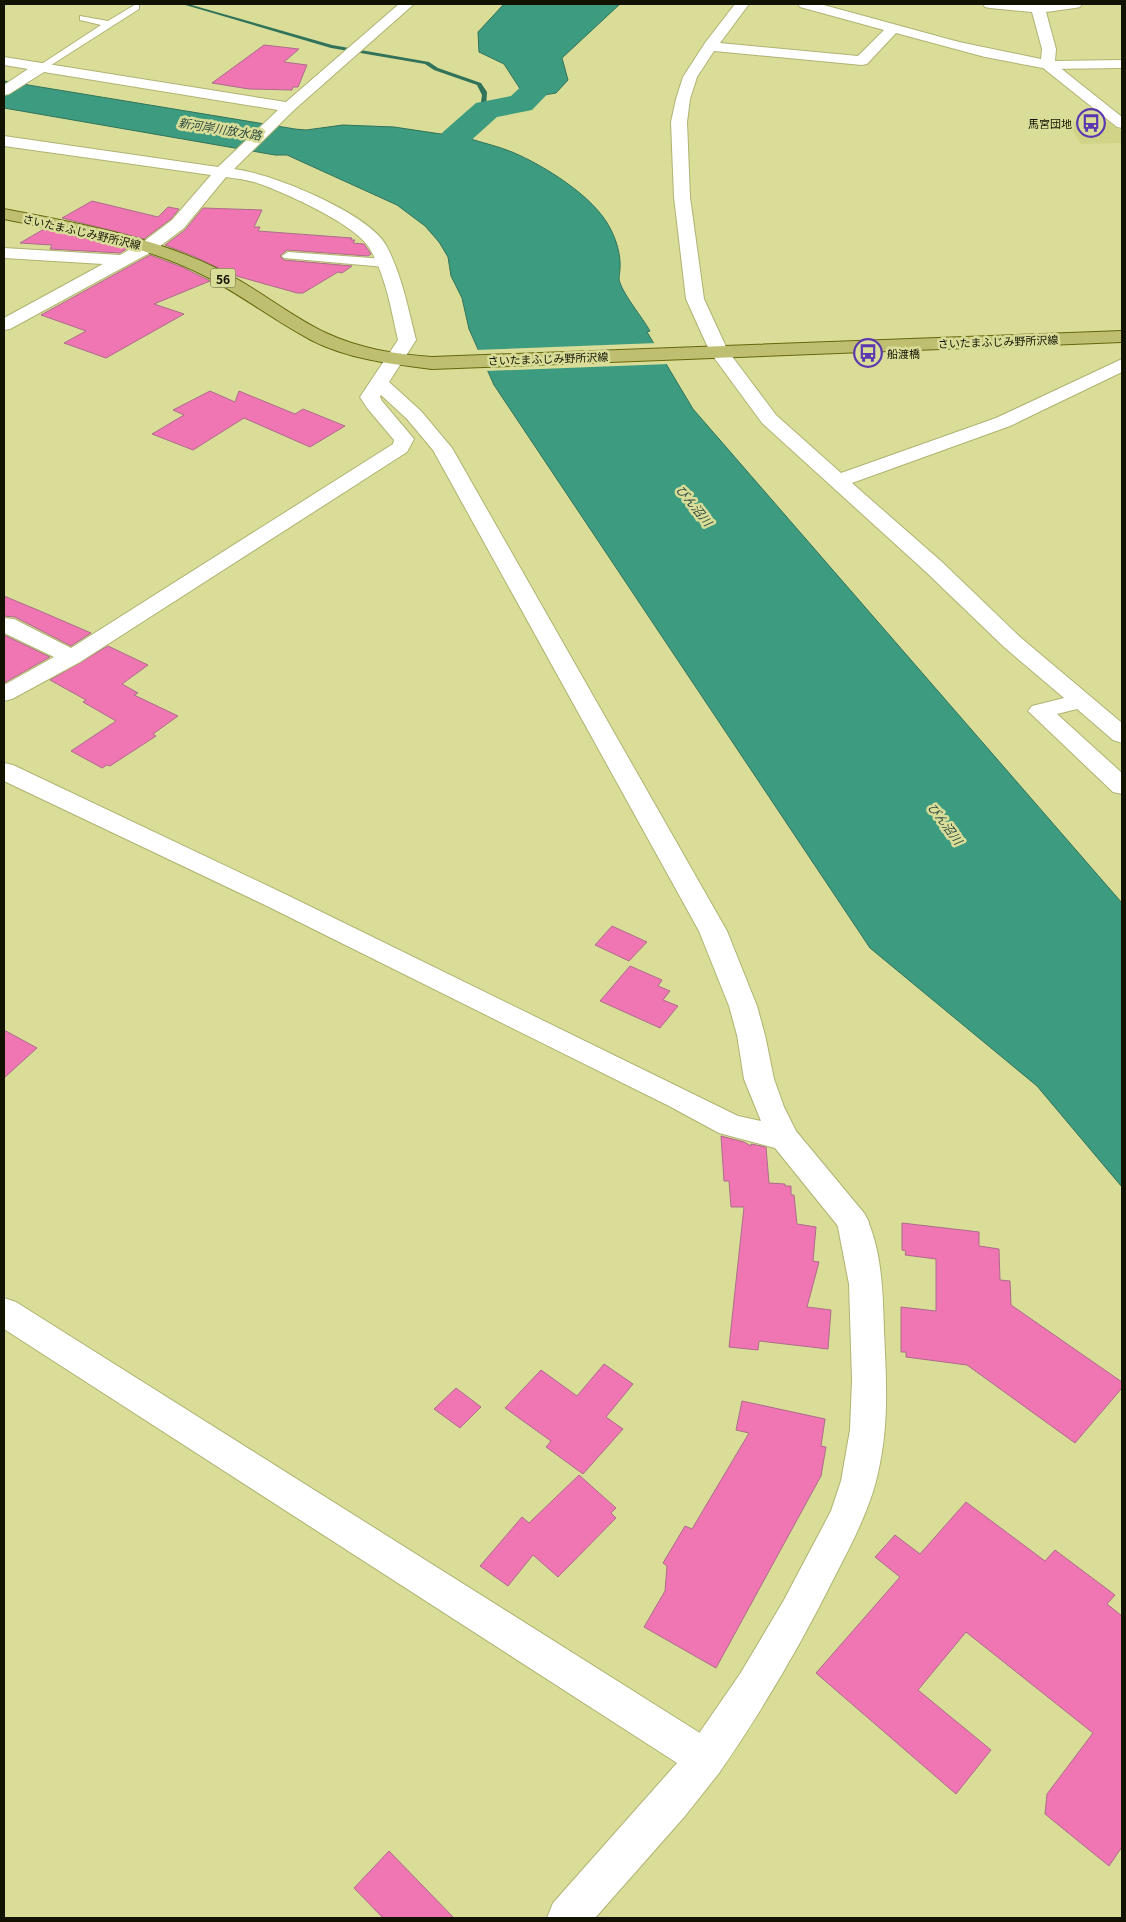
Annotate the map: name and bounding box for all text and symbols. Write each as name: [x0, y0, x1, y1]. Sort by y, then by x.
bus stop icon: 馬宮団地: [1076, 108, 1106, 138]
water label: 新河岸川放水路: [177, 113, 264, 143]
place label: 馬宮団地: [1028, 115, 1072, 131]
street label: さいたまふじみ野所沢線: [21, 210, 143, 252]
road number: 56: [210, 268, 236, 288]
street label: さいたまふじみ野所沢線: [937, 331, 1059, 351]
bus stop icon: 船渡橋: [853, 338, 883, 368]
place label: 船渡橋: [887, 345, 920, 361]
street label: さいたまふじみ野所沢線: [487, 348, 609, 368]
water label: びん沼川: [673, 481, 718, 531]
water label: びん沼川: [925, 799, 968, 849]

